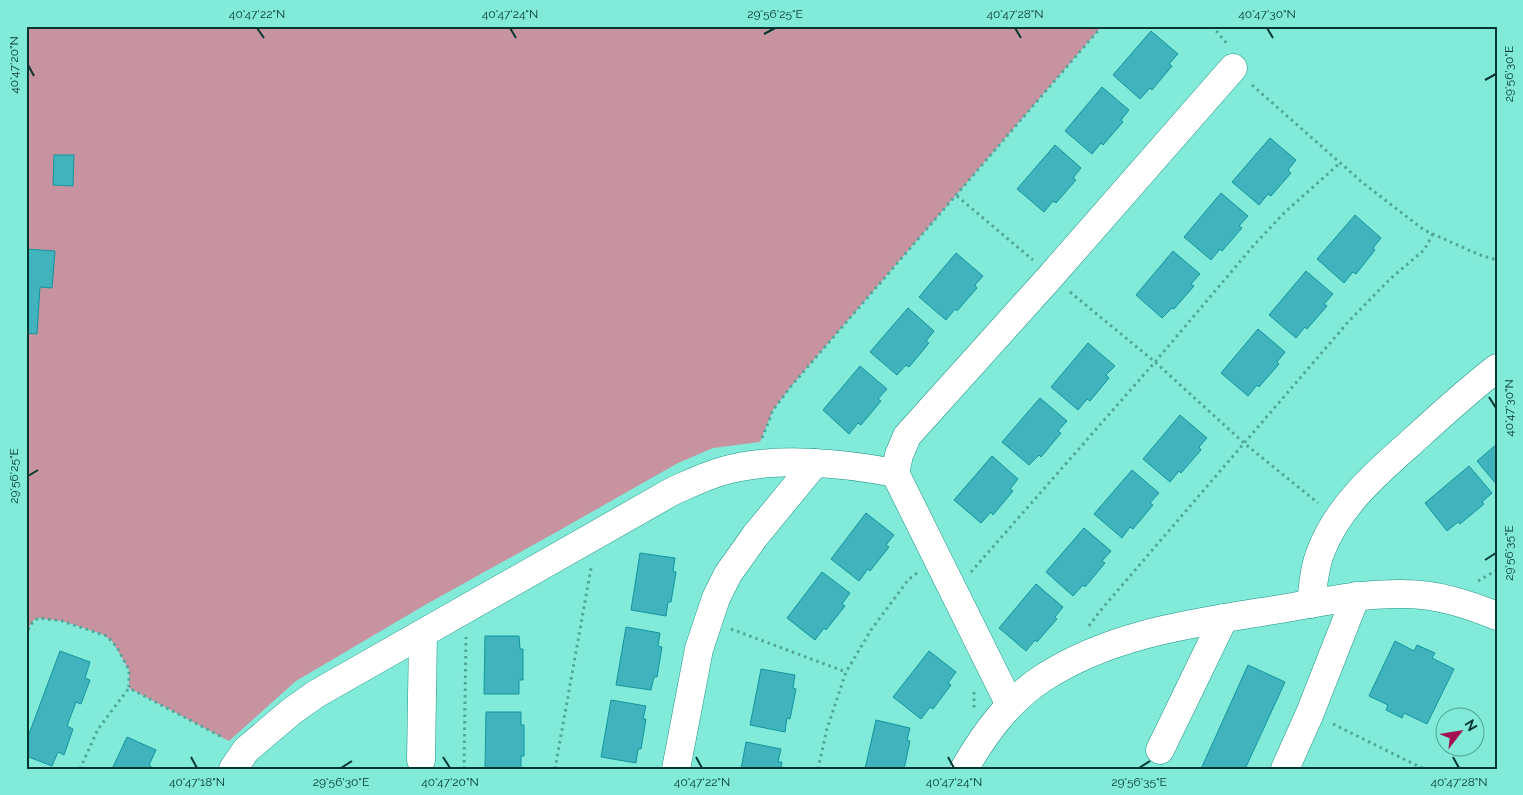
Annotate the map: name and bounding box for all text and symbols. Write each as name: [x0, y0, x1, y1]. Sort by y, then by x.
text: 40°47'22"N: [229, 7, 285, 21]
text: 40°47'24"N: [482, 7, 538, 21]
text: 29°56'25"E: [747, 7, 803, 21]
text: 40°47'28"N: [986, 7, 1044, 21]
text: 40°47'30"N: [1238, 7, 1296, 21]
text: 40°47'20"N: [7, 36, 21, 94]
text: 29°56'30"E: [1502, 46, 1516, 102]
text: 40°47'30"N: [1502, 379, 1516, 437]
text: 29°56'25"E: [7, 448, 21, 504]
text: 29°56'35"E: [1502, 525, 1516, 581]
north arrow: [1436, 708, 1486, 758]
text: N: [1462, 717, 1481, 734]
text: 40°47'18"N: [169, 775, 225, 789]
text: 29°56'30"E: [313, 775, 369, 789]
text: 40°47'20"N: [421, 775, 479, 789]
text: 40°47'22"N: [674, 775, 730, 789]
text: 40°47'24"N: [926, 775, 982, 789]
text: 29°56'35"E: [1111, 775, 1167, 789]
text: 40°47'28"N: [1430, 775, 1488, 789]

